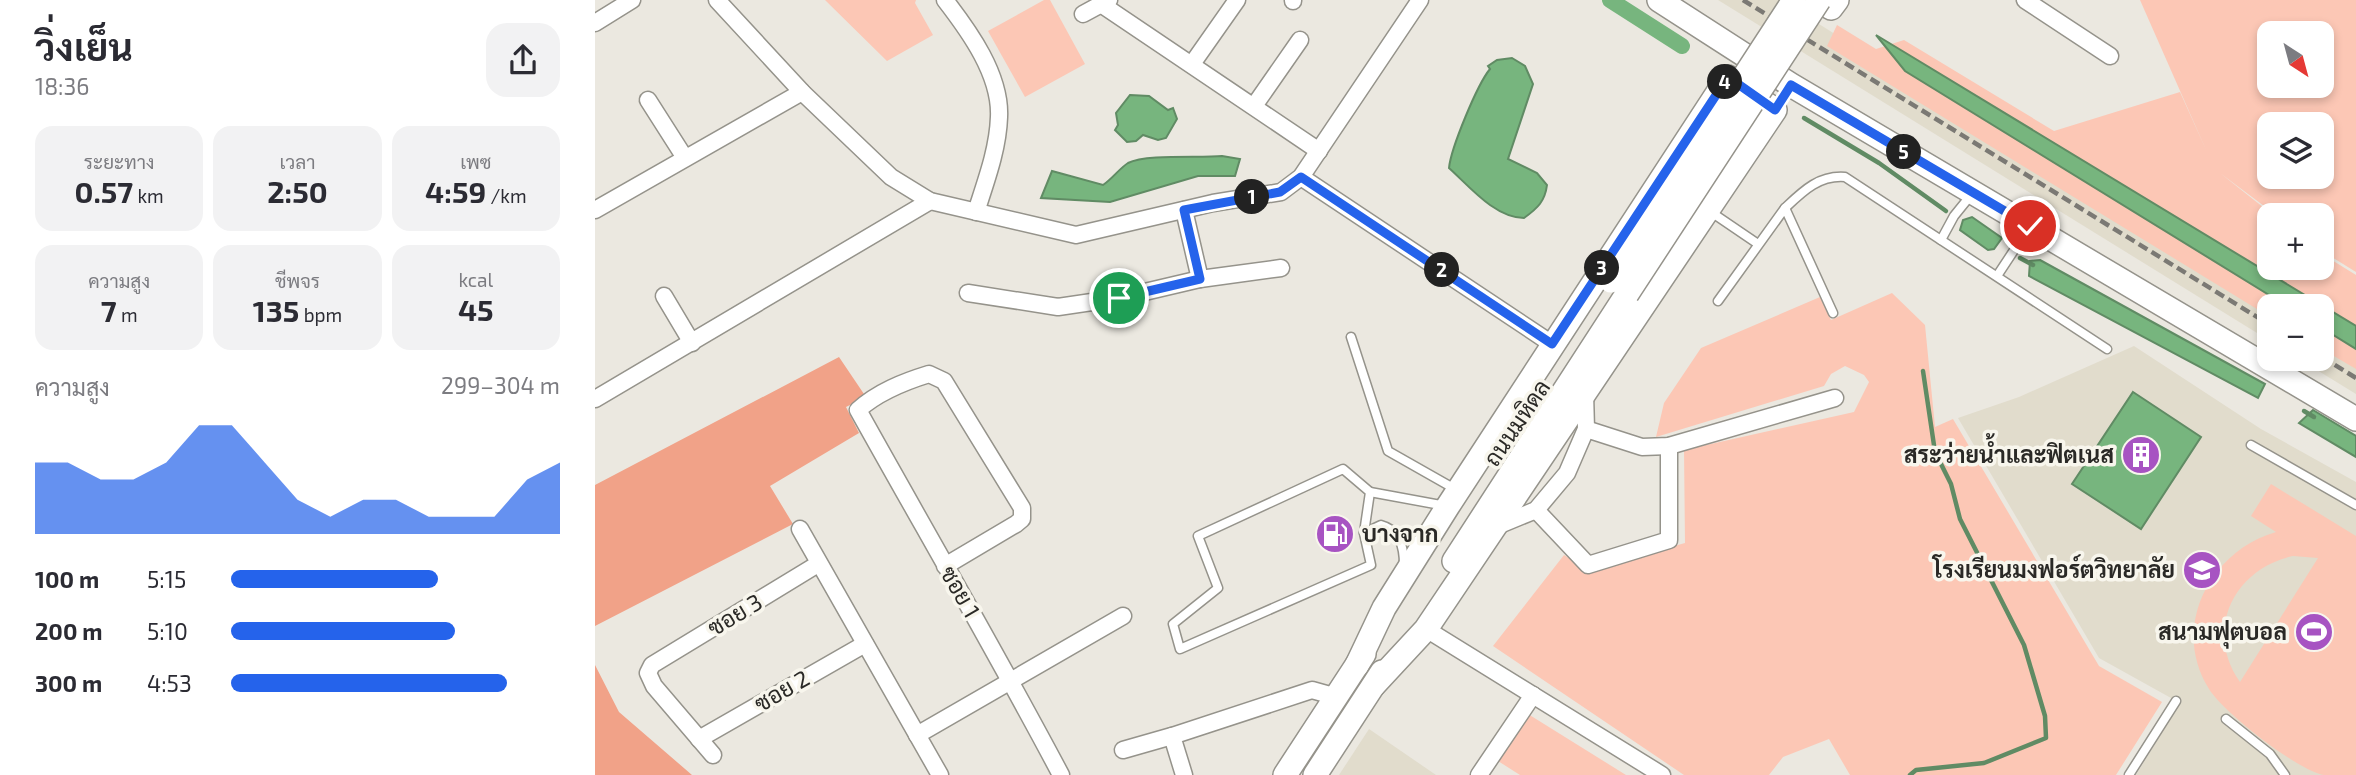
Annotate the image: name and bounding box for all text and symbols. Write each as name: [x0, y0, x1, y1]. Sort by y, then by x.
north arrow: [2257, 21, 2335, 98]
map controls: [2257, 21, 2334, 371]
text: วิ่งเย็น: [35, 23, 133, 69]
button: share: [486, 23, 560, 97]
pin: 4: [1707, 64, 1743, 100]
text: 4: [1718, 70, 1731, 93]
text: 18:36: [35, 72, 90, 100]
button: layers: [2257, 112, 2334, 189]
pin: 5: [1887, 134, 1921, 170]
text: 5: [1898, 140, 1909, 163]
text: ระยะทาง: [84, 150, 155, 173]
text: เวลา: [280, 150, 315, 173]
text: เพซ: [460, 150, 491, 173]
text: 0.57: [75, 173, 133, 209]
text: 2:50: [267, 173, 328, 209]
text: 4:59: [425, 173, 486, 209]
pin: 1: [1235, 180, 1269, 214]
text: km: [133, 184, 164, 207]
text: /km: [486, 184, 527, 207]
text: 1: [1247, 185, 1256, 208]
pin: [2000, 196, 2060, 256]
button: +: [2257, 203, 2334, 280]
icon: check: [2011, 207, 2049, 245]
pin: 3: [1585, 250, 1619, 286]
pin: 2: [1425, 252, 1459, 288]
text: 3: [1596, 256, 1607, 279]
text: 2: [1436, 258, 1447, 281]
text: kcal: [458, 268, 493, 291]
pin: [1089, 268, 1149, 328]
text: ความสูง: [88, 269, 150, 292]
text: ชีพจร: [275, 269, 320, 292]
icon: arrive: [1100, 279, 1138, 317]
text: 45: [458, 291, 494, 327]
text: 7: [101, 292, 117, 328]
text: 135: [253, 292, 299, 328]
button: −: [2257, 294, 2334, 371]
text: m: [117, 303, 138, 326]
text: bpm: [299, 303, 342, 326]
text: 299–304 m: [441, 371, 560, 399]
text: ความสูง: [35, 373, 110, 401]
street label: ถนนมหิดล: [1477, 374, 1555, 471]
place label: สระว่ายน้ำและฟิตเนส: [1904, 433, 2114, 468]
building icon: สระว่ายน้ำและฟิตเนส: [2120, 434, 2162, 476]
fuel station icon: บางจาก: [1314, 513, 1356, 555]
place label: บางจาก: [1362, 519, 1438, 547]
school or university icon: โรงเรียนมงฟอร์ตวิทยาลัย: [2181, 549, 2223, 591]
place label: โรงเรียนมงฟอร์ตวิทยาลัย: [1931, 554, 2175, 583]
street label: ซอย 1: [935, 561, 987, 622]
text: 100 m: [35, 565, 99, 593]
text: 5:15: [147, 565, 186, 593]
street label: ซอย 3: [702, 587, 767, 641]
sports icon: สนามฟุตบอล: [2293, 611, 2335, 653]
text: 200 m: [35, 617, 103, 645]
text: 5:10: [147, 617, 188, 645]
place label: สนามฟุตบอล: [2158, 617, 2287, 649]
street label: ซอย 2: [749, 663, 814, 717]
text: 300 m: [35, 669, 102, 697]
text: 4:53: [147, 669, 192, 697]

